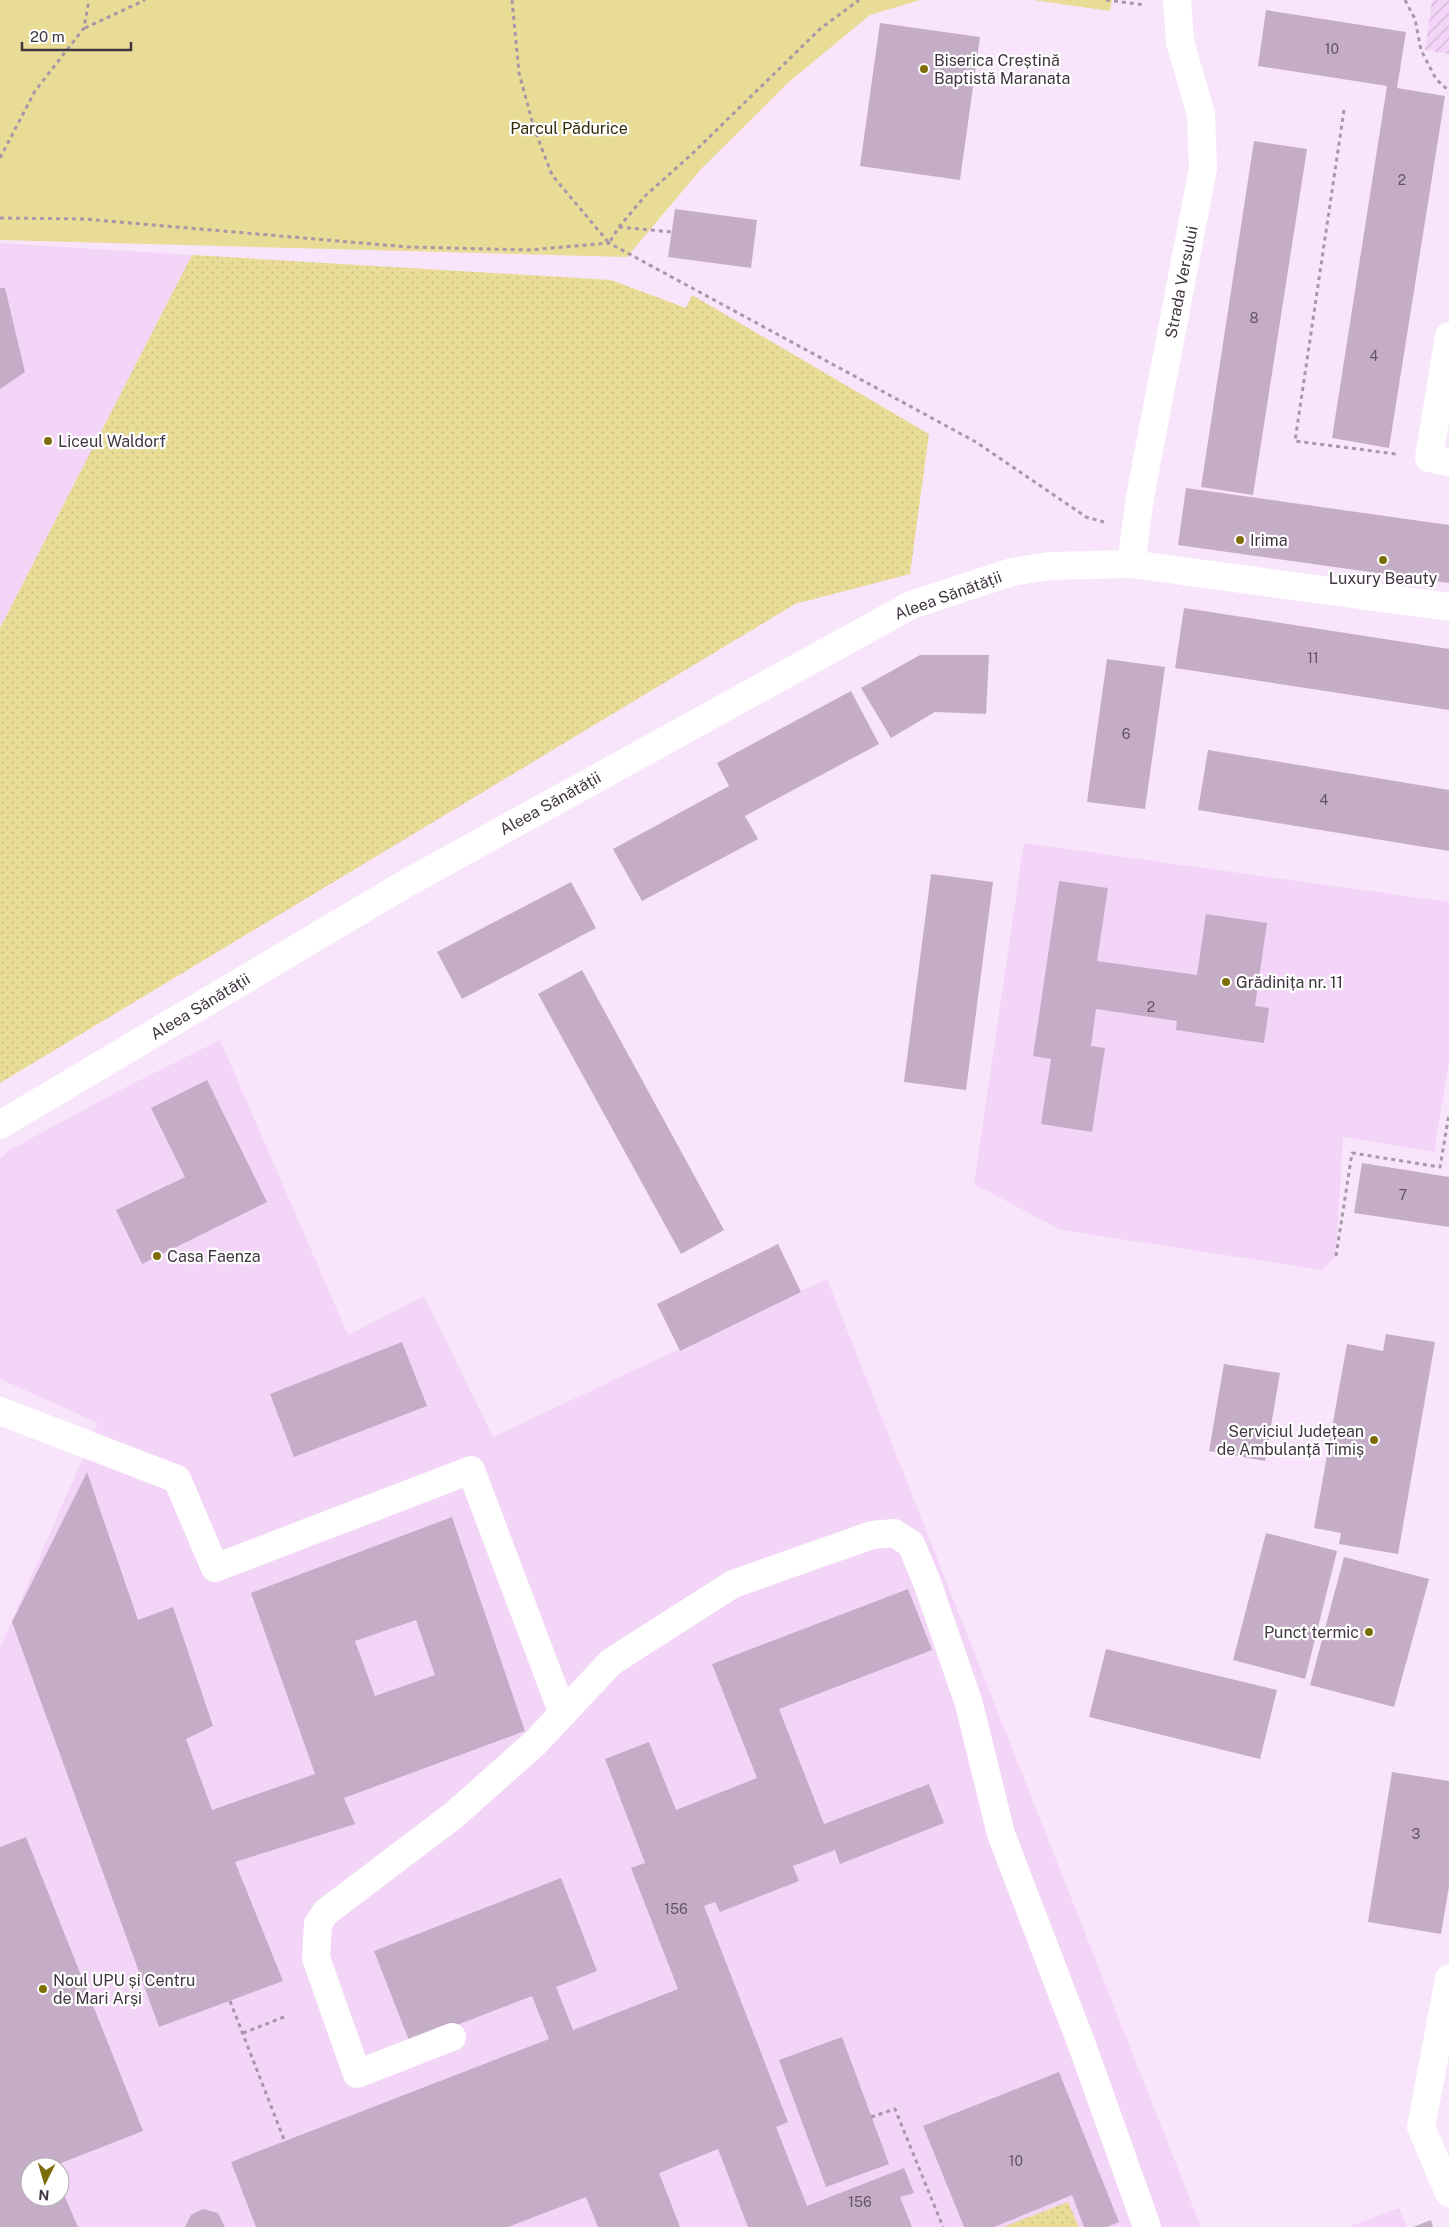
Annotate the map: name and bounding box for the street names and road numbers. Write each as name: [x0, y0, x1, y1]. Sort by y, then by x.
street label: Strada Versului: [1161, 224, 1202, 340]
street label: Aleea Sănătății: [892, 567, 1004, 624]
street label: Aleea Sănătății: [496, 768, 604, 839]
street label: Aleea Sănătății: [147, 969, 253, 1044]

